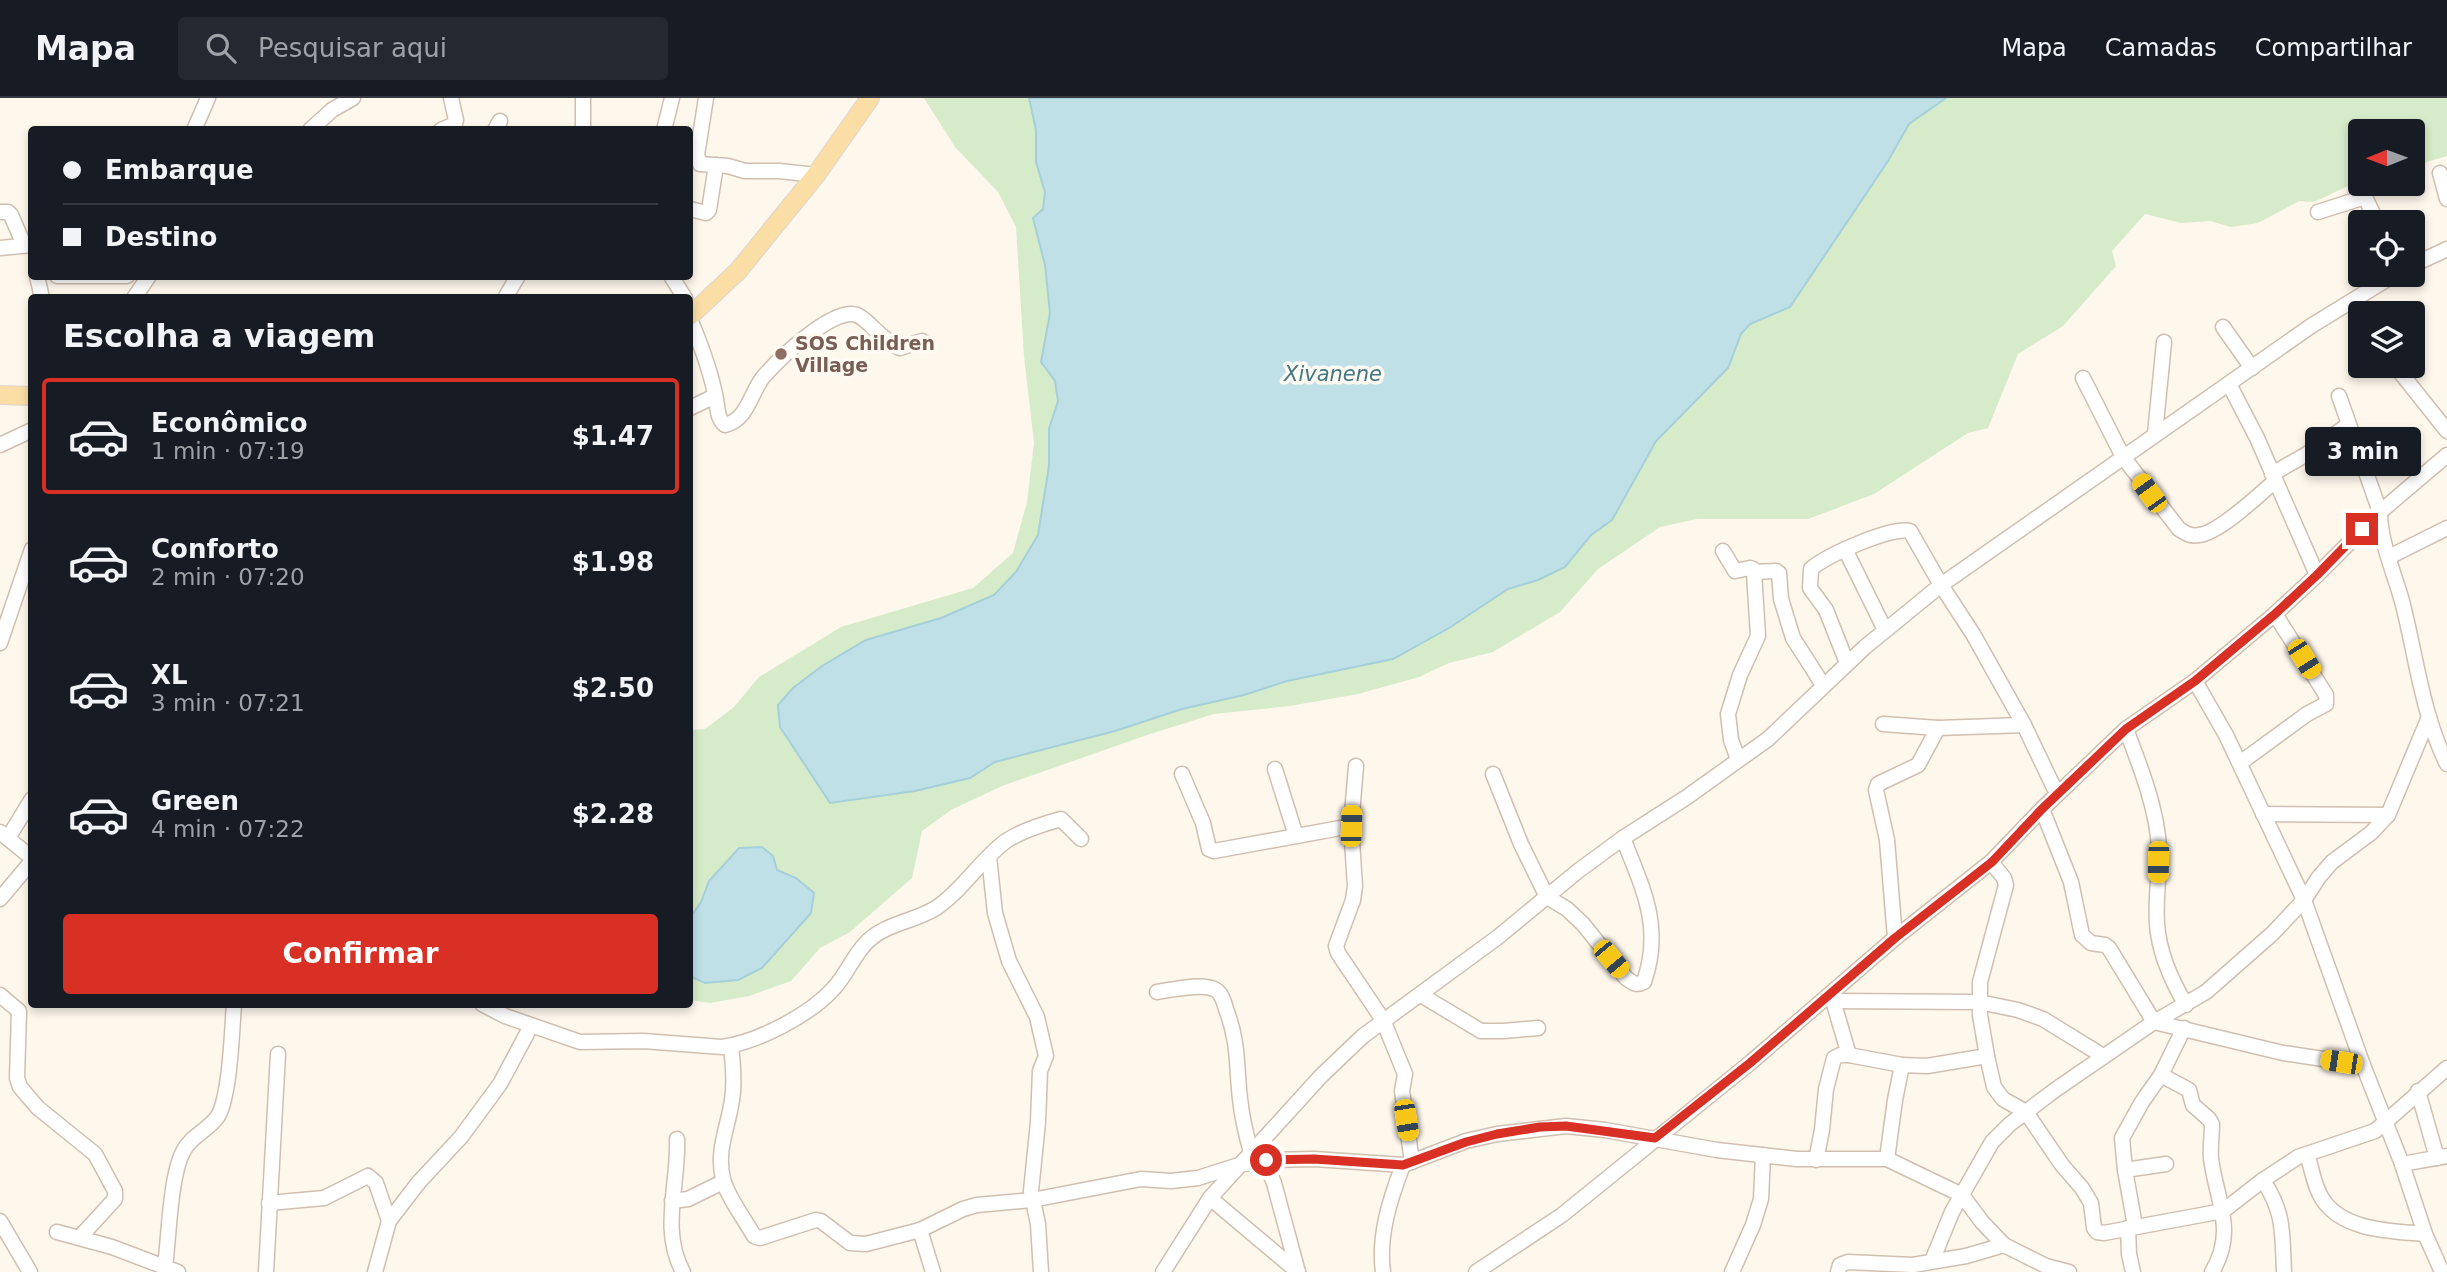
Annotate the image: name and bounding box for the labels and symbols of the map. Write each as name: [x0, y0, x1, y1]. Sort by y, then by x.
north arrow: [2348, 119, 2426, 196]
place label: SOS Children Village: [795, 332, 935, 376]
marker: SOS Children Village: [773, 346, 789, 362]
water label: Xivanene: [1283, 362, 1382, 386]
callout: 3 min: [2304, 428, 2420, 476]
car: [2129, 470, 2170, 516]
route end: [2346, 513, 2378, 545]
car: [2284, 636, 2325, 682]
car: [1340, 805, 1363, 847]
car: [2148, 841, 2169, 883]
car: [1590, 936, 1633, 982]
car: [2319, 1048, 2364, 1076]
car: [1393, 1098, 1420, 1142]
route start: [1250, 1144, 1282, 1176]

